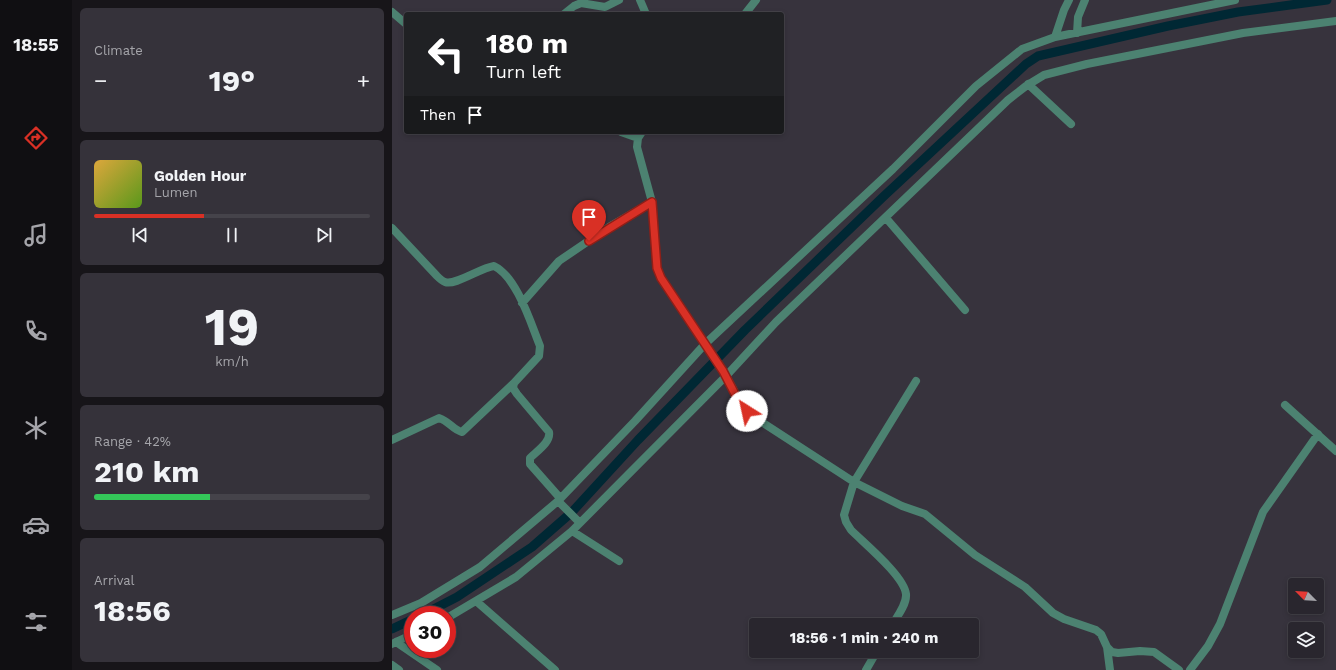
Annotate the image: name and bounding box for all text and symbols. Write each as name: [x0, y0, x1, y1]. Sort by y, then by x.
text: 180 m: [486, 27, 568, 60]
icon: left: [420, 28, 472, 80]
text: 18:55: [13, 34, 59, 55]
text: Climate: [94, 43, 143, 58]
text: Turn left: [486, 61, 561, 82]
text: 19°: [209, 63, 255, 98]
text: −: [94, 68, 107, 93]
text: +: [357, 68, 370, 93]
icon: arrive: [464, 104, 486, 126]
text: Then: [420, 106, 456, 124]
icon: directions: [22, 124, 50, 152]
text: Golden Hour: [154, 167, 246, 185]
text: Lumen: [154, 185, 198, 200]
pin: [572, 200, 606, 241]
icon: arrive: [578, 206, 600, 228]
icon: music: [22, 221, 50, 249]
icon: previous: [129, 224, 151, 246]
icon: pause: [221, 224, 243, 246]
icon: next: [313, 224, 335, 246]
text: 19: [205, 297, 259, 358]
icon: phone: [22, 317, 50, 345]
text: km/h: [215, 354, 249, 369]
position arrow: [726, 390, 768, 432]
icon: climate: [22, 414, 50, 442]
text: Range · 42%: [94, 434, 171, 449]
text: 210 km: [94, 454, 200, 489]
icon: car: [22, 511, 50, 539]
text: Arrival: [94, 573, 135, 588]
north arrow: [1288, 578, 1324, 614]
map controls: [1288, 578, 1324, 658]
text: 18:56: [94, 593, 171, 628]
speed limit sign: 30: [404, 606, 456, 658]
icon: filters: [22, 608, 50, 636]
button: layers: [1288, 622, 1324, 658]
text: 18:56 · 1 min · 240 m: [790, 629, 938, 647]

